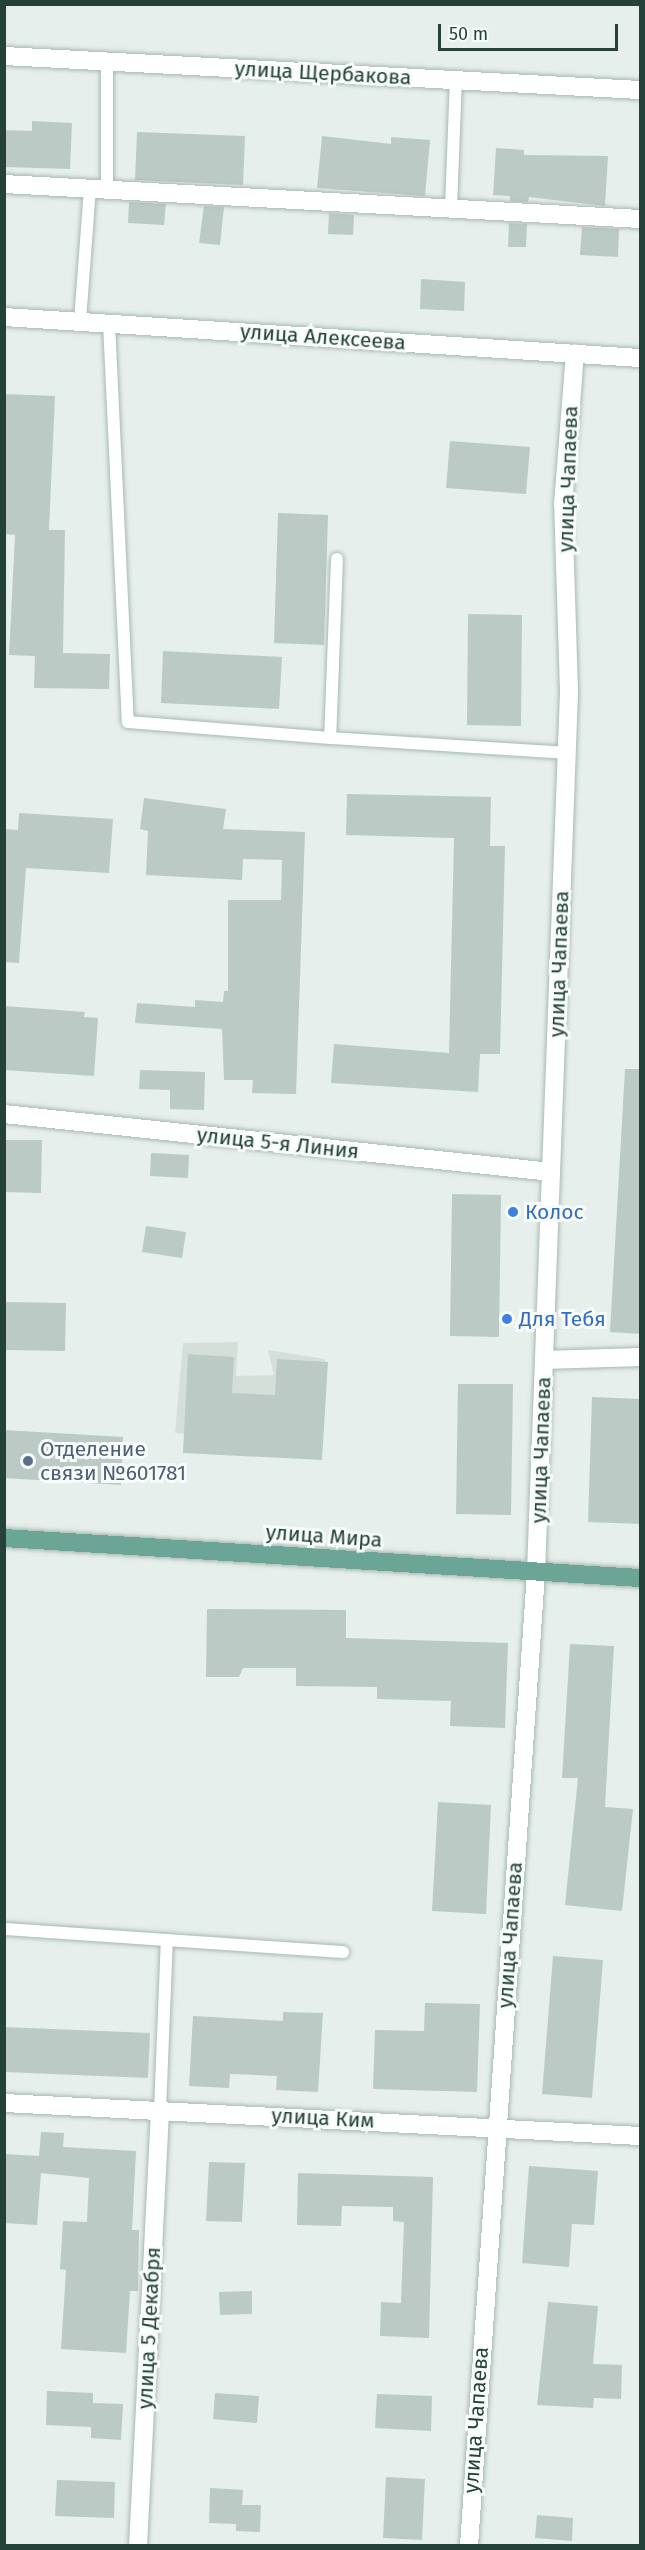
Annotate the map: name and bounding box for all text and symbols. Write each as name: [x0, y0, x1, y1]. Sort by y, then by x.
scale bar: [441, 12, 621, 50]
text: 50 m: [449, 23, 488, 45]
street label: улица Щербакова: [234, 56, 412, 90]
street label: улица Алексеева: [239, 319, 407, 355]
street label: улица Чапаева: [553, 405, 583, 553]
street label: улица Чапаева: [544, 890, 574, 1038]
street label: улица 5-я Линия: [196, 1122, 360, 1164]
place label: Колос: [525, 1199, 584, 1225]
marker: Колос: [506, 1205, 520, 1219]
place label: Для Тебя: [519, 1306, 606, 1332]
marker: Для Тебя: [500, 1312, 514, 1326]
street label: улица Чапаева: [526, 1376, 556, 1524]
place label: Отделение связи №601781: [40, 1436, 186, 1486]
marker: Отделение связи №601781: [21, 1454, 35, 1468]
street label: улица Мира: [265, 1519, 383, 1553]
street label: улица Чапаева: [492, 1861, 528, 2009]
street label: улица Ким: [271, 2103, 375, 2133]
street label: улица 5 Декабря: [132, 2246, 166, 2410]
street label: улица Чапаева: [458, 2346, 494, 2494]

